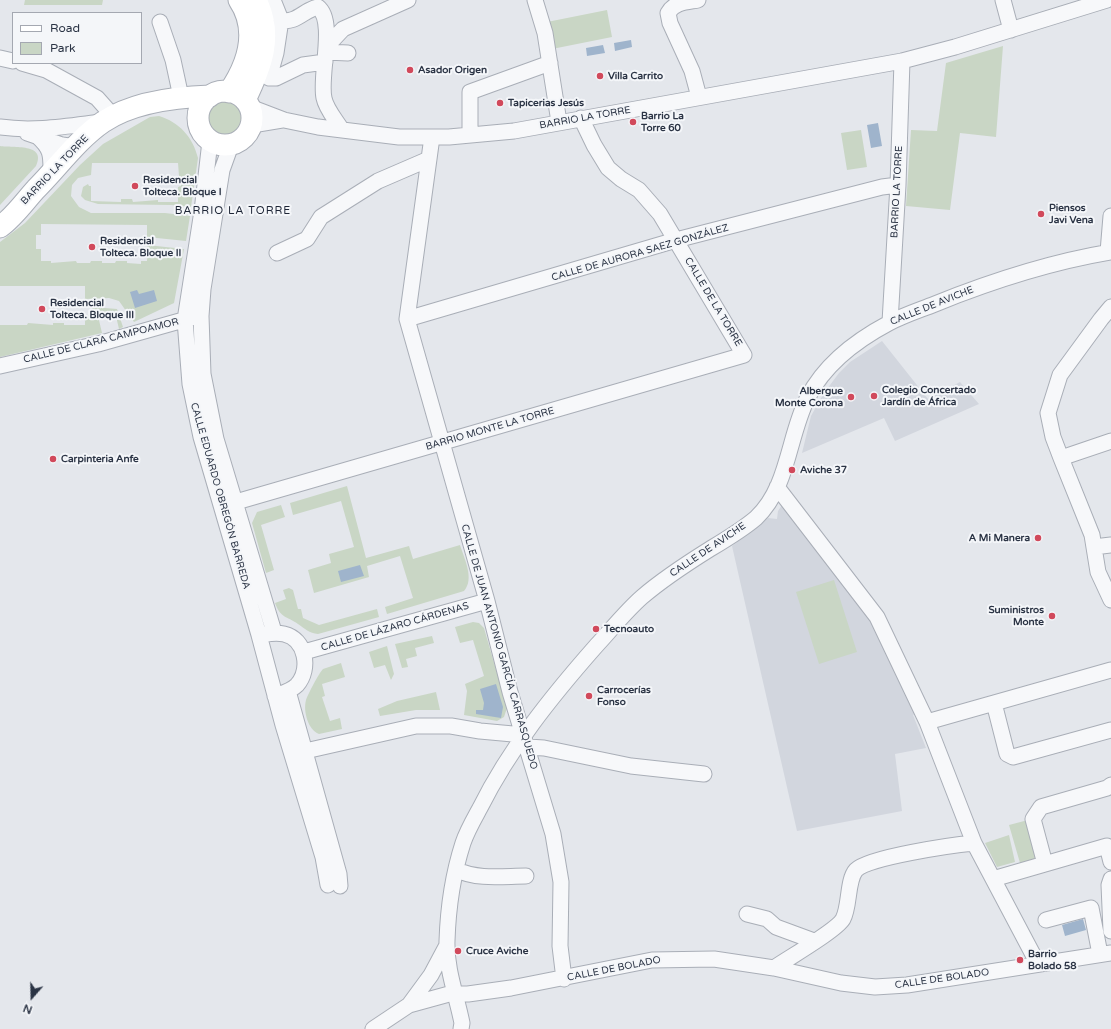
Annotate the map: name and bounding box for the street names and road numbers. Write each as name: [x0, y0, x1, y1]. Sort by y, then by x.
street label: BARRIO LA TORRE: [538, 104, 632, 132]
street label: BARRIO LA TORRE: [19, 133, 91, 207]
street label: BARRIO LA TORRE: [889, 146, 905, 238]
street label: CALLE DE AURORA SAEZ GONZÁLEZ: [550, 222, 730, 284]
street label: CALLE DE LA TORRE: [682, 255, 744, 349]
street label: CALLE DE AVICHE: [888, 284, 976, 328]
street label: CALLE DE CLARA CAMPOAMOR: [22, 316, 180, 366]
street label: CALLE EDUARDO OBREGÓN BARREDA: [188, 401, 252, 591]
street label: BARRIO MONTE LA TORRE: [424, 405, 556, 453]
street label: CALLE DE AVICHE: [668, 520, 748, 580]
street label: CALLE DE JUAN ANTONIO GARCÍA CARRASQUEDO: [458, 523, 540, 771]
street label: CALLE DE LÁZARO CÁRDENAS: [320, 600, 470, 654]
street label: CALLE DE BOLADO: [566, 954, 662, 984]
street label: CALLE DE BOLADO: [894, 966, 990, 992]

